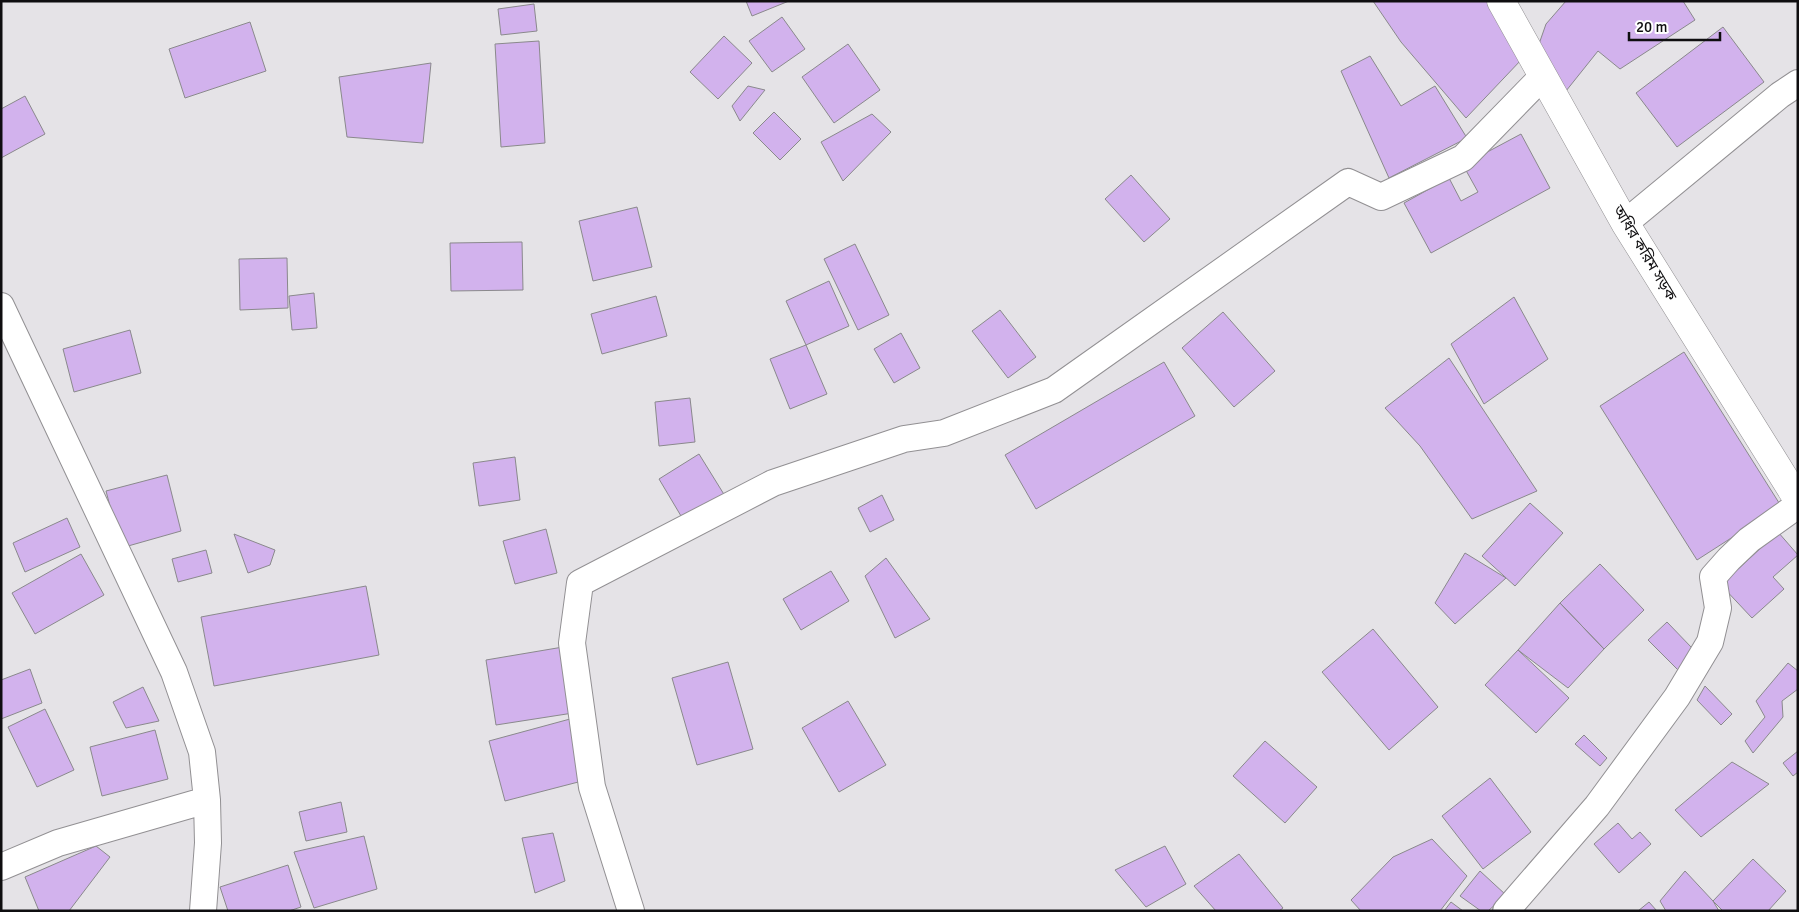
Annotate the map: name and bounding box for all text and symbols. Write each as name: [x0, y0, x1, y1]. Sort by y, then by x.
scale bar: [1629, 10, 1720, 42]
text: 20 m: [1636, 18, 1667, 36]
street label: অধির করিম সড়ক: [1609, 201, 1681, 305]

